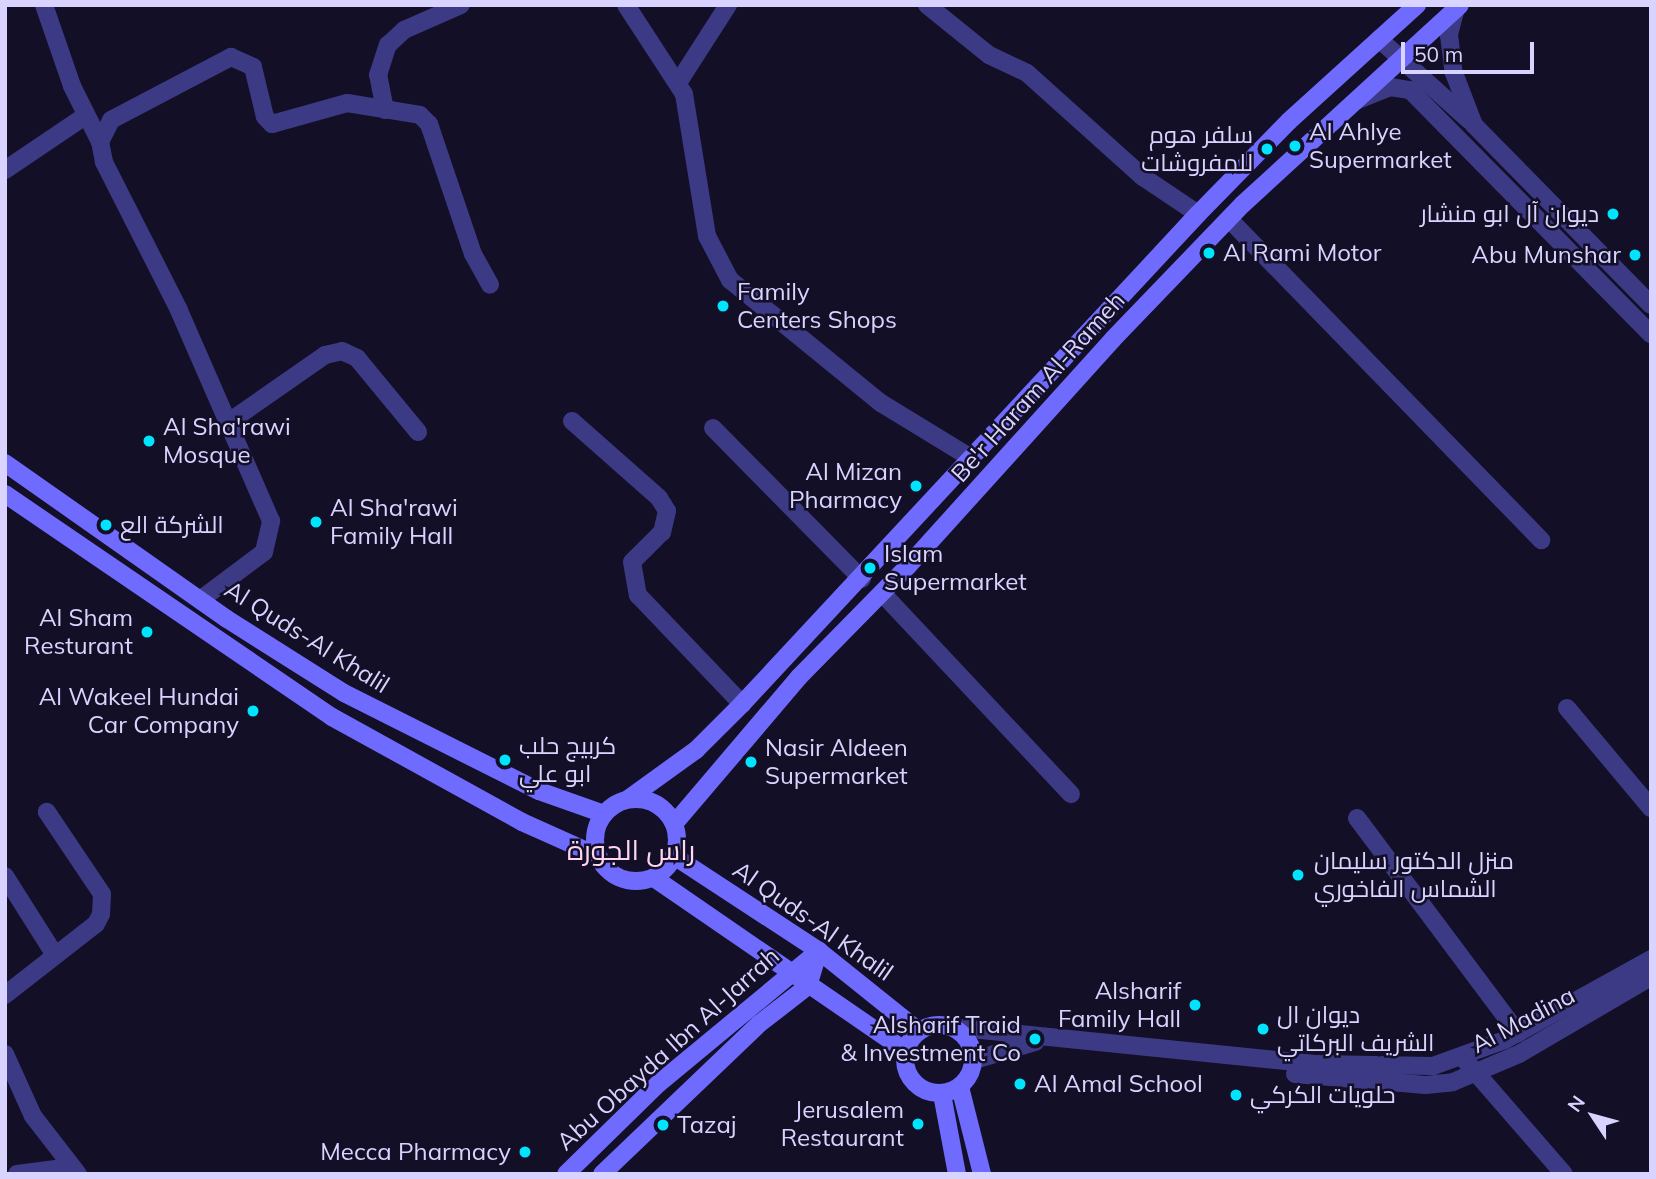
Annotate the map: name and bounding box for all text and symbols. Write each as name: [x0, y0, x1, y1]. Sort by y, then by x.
scale bar: [1404, 28, 1537, 72]
text: 50 m: [1414, 41, 1463, 67]
place label: Al Ahlye Supermarket: [1309, 118, 1452, 174]
place label: سلفر هوم للمفروشات: [1141, 121, 1253, 177]
marker: Al Ahlye Supermarket: [1287, 138, 1303, 154]
marker: سلفر هوم للمفروشات: [1259, 141, 1275, 157]
place label: ديوان آل ابو منشار: [1420, 200, 1599, 228]
marker: ديوان آل ابو منشار: [1605, 206, 1621, 222]
place label: Al Rami Motor: [1223, 239, 1382, 267]
place label: Abu Munshar: [1471, 241, 1621, 269]
marker: Al Rami Motor: [1201, 245, 1217, 261]
marker: Abu Munshar: [1627, 247, 1643, 263]
place label: Family Centers Shops: [737, 278, 897, 334]
street label: Be'r Haram Al-Rameh: [945, 286, 1131, 488]
marker: Family Centers Shops: [715, 298, 731, 314]
place label: Al Sha'rawi Mosque: [163, 413, 291, 469]
marker: Al Sha'rawi Mosque: [141, 433, 157, 449]
place label: Al Mizan Pharmacy: [789, 458, 902, 514]
marker: Al Mizan Pharmacy: [908, 478, 924, 494]
place label: Al Sha'rawi Family Hall: [330, 494, 458, 550]
place label: الشركة الع: [120, 511, 224, 539]
marker: Al Sha'rawi Family Hall: [308, 514, 324, 530]
marker: الشركة الع: [98, 517, 114, 533]
place label: Islam Supermarket: [884, 540, 1027, 596]
marker: Islam Supermarket: [862, 560, 878, 576]
street label: Al Quds-Al Khalil: [219, 575, 395, 699]
place label: Al Sham Resturant: [24, 604, 133, 660]
marker: Al Sham Resturant: [139, 624, 155, 640]
place label: Al Wakeel Hundai Car Company: [39, 683, 239, 739]
marker: Al Wakeel Hundai Car Company: [245, 703, 261, 719]
place label: كربيج حلب ابو علي: [519, 732, 616, 788]
place label: Nasir Aldeen Supermarket: [765, 734, 908, 790]
marker: كربيج حلب ابو علي: [497, 752, 513, 768]
marker: Nasir Aldeen Supermarket: [743, 754, 759, 770]
district label: راس الجورة: [567, 833, 695, 867]
place label: منزل الدكتور سليمان الشماس الفاخوري: [1314, 847, 1514, 903]
street label: Al Quds-Al Khalil: [728, 855, 898, 987]
marker: منزل الدكتور سليمان الشماس الفاخوري: [1288, 865, 1308, 885]
street label: Abu Obayda Ibn Al-Jarrah: [551, 942, 785, 1156]
place label: Alsharif Family Hall: [1058, 977, 1181, 1033]
street label: Al Madina: [1466, 981, 1580, 1059]
marker: Alsharif Family Hall: [1187, 997, 1203, 1013]
place label: ديوان ال الشريف البركاتي: [1277, 1001, 1434, 1057]
place label: Alsharif Traid & Investment Co: [841, 1011, 1021, 1067]
marker: ديوان ال الشريف البركاتي: [1255, 1021, 1271, 1037]
marker: Alsharif Traid & Investment Co: [1027, 1031, 1043, 1047]
place label: Al Amal School: [1034, 1070, 1203, 1098]
marker: Al Amal School: [1012, 1076, 1028, 1092]
place label: حلويات الكركي: [1250, 1081, 1396, 1109]
north arrow: [1558, 1081, 1628, 1151]
marker: حلويات الكركي: [1228, 1087, 1244, 1103]
text: N: [1562, 1091, 1590, 1117]
place label: Jerusalem Restaurant: [781, 1096, 904, 1152]
place label: Tazaj: [677, 1111, 737, 1139]
marker: Jerusalem Restaurant: [910, 1116, 926, 1132]
marker: Tazaj: [655, 1117, 671, 1133]
place label: Mecca Pharmacy: [320, 1138, 511, 1166]
marker: Mecca Pharmacy: [517, 1144, 533, 1160]

